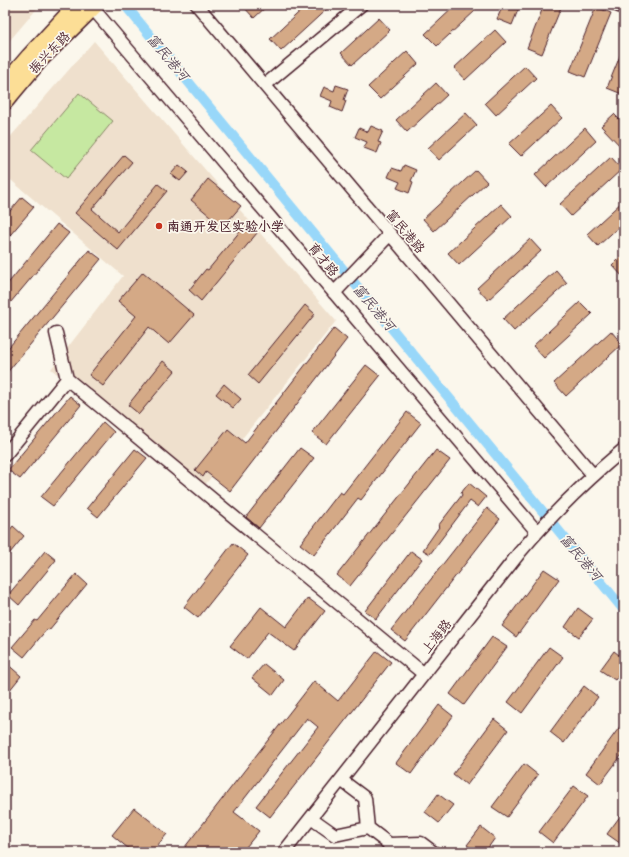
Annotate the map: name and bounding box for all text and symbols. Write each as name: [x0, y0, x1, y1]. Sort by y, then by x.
street label: 振兴东路: [25, 28, 74, 78]
water label: 富民港河: [142, 30, 194, 87]
street label: 富民港路: [382, 206, 429, 257]
place label: 南通开发区实验小学: [167, 218, 284, 236]
marker: 南通开发区实验小学: [154, 221, 164, 231]
street label: 育才路: [304, 239, 343, 280]
water label: 富民港河: [348, 280, 400, 337]
water label: 富民港河: [555, 530, 607, 587]
street label: 上海路: [418, 616, 456, 658]

